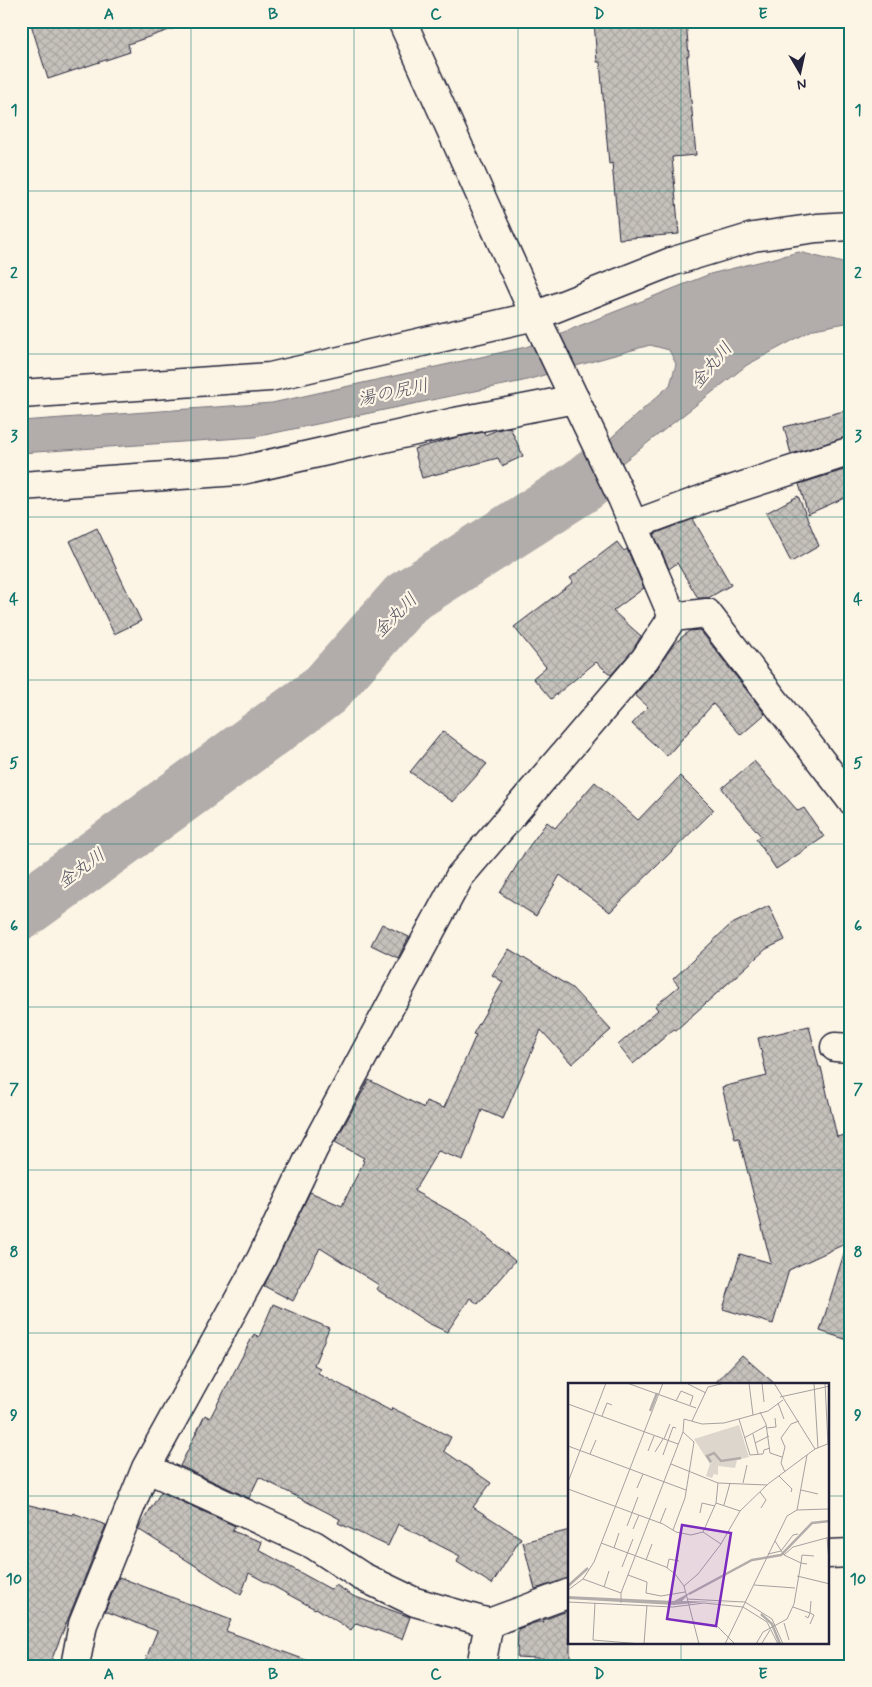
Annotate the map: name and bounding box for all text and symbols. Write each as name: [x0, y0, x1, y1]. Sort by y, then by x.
text: A: [104, 4, 114, 25]
text: B: [268, 4, 278, 25]
text: C: [430, 4, 442, 25]
text: D: [593, 4, 605, 25]
text: E: [758, 4, 768, 25]
north arrow: [774, 48, 824, 98]
text: N: [796, 74, 808, 93]
text: 1: [10, 100, 18, 121]
text: 1: [854, 100, 862, 121]
text: 2: [10, 263, 18, 284]
text: 2: [854, 263, 862, 284]
water label: 金丸川: [685, 337, 738, 394]
water label: 湯の尻川: [355, 374, 431, 412]
text: 3: [10, 426, 18, 447]
text: 3: [854, 426, 862, 447]
water label: 金丸川: [368, 588, 423, 643]
text: 4: [9, 589, 19, 610]
text: 4: [853, 589, 863, 610]
text: 5: [9, 753, 19, 774]
text: 5: [853, 753, 863, 774]
water label: 金丸川: [53, 843, 110, 894]
text: 6: [10, 916, 18, 937]
text: 6: [854, 916, 862, 937]
text: 7: [9, 1079, 19, 1100]
text: 7: [853, 1079, 863, 1100]
text: 8: [9, 1242, 19, 1263]
text: 8: [853, 1242, 863, 1263]
inset map: [568, 1383, 830, 1644]
text: 9: [10, 1405, 18, 1426]
text: 9: [854, 1405, 862, 1426]
text: 10: [6, 1569, 22, 1590]
text: 10: [850, 1569, 866, 1590]
text: A: [104, 1664, 114, 1685]
text: B: [268, 1664, 278, 1685]
text: C: [430, 1664, 442, 1685]
text: D: [593, 1664, 605, 1685]
text: E: [758, 1664, 768, 1685]

